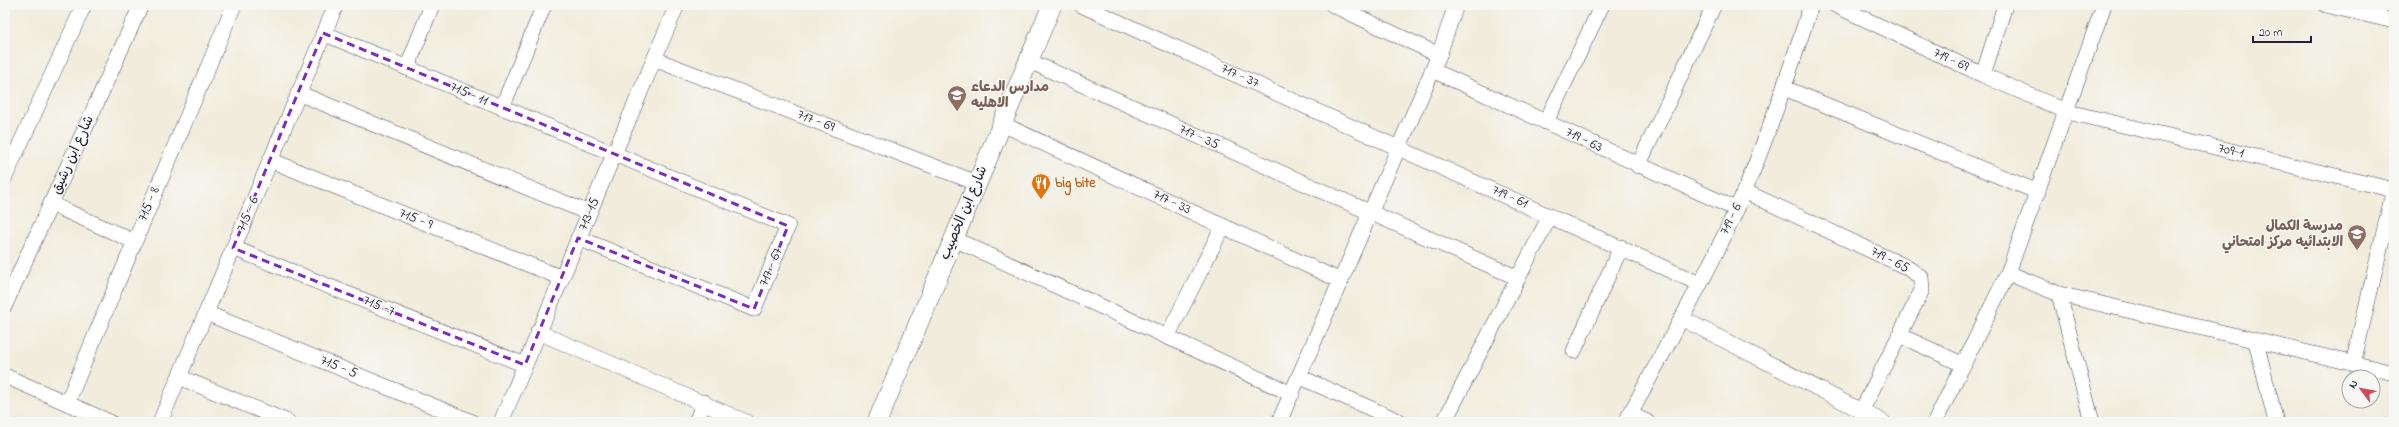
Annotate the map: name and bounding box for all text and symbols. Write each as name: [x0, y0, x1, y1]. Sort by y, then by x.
scale bar: [2253, 18, 2311, 44]
text: 20 m: [2259, 24, 2282, 42]
street label: 719 - 69: [1930, 43, 1973, 78]
street label: 717 - 37: [1218, 58, 1263, 94]
street label: 715 - 11: [447, 77, 492, 112]
place label: مدارس الدعاء الاهليه: [971, 77, 1049, 114]
school or university icon: مدارس الدعاء الاهليه: [946, 84, 968, 112]
street label: 717 - 69: [794, 104, 839, 138]
street label: شارع ابن رشيق: [46, 112, 100, 198]
street label: 717 - 35: [1176, 119, 1222, 155]
street label: 719 - 63: [1562, 122, 1606, 158]
street label: 709-1: [2216, 138, 2246, 164]
street label: شارع ابن الخصيب: [935, 163, 993, 263]
restaurant icon: big bite: [1030, 172, 1052, 200]
place label: big bite: [1055, 173, 1096, 196]
street label: 719 - 61: [1489, 180, 1532, 214]
street label: 715 - 8: [132, 183, 166, 225]
street label: 717 - 33: [1150, 184, 1195, 220]
street label: 715 - 6: [231, 193, 265, 235]
street label: 713-15: [573, 194, 605, 234]
street label: 719 - 6: [1714, 200, 1748, 238]
street label: 715 - 9: [396, 203, 437, 236]
place label: مدرسة الكمال الابتدائيه مركز امتحاني: [2222, 216, 2343, 254]
school or university icon: مدرسة الكمال الابتدائيه مركز امتحاني: [2346, 223, 2368, 251]
street label: 719 - 65: [1867, 241, 1913, 279]
street label: 717 - 67: [753, 244, 789, 290]
street label: 715 -7: [360, 290, 398, 322]
street label: 715 - 5: [317, 350, 361, 384]
north arrow: [2341, 369, 2381, 409]
text: N: [2345, 377, 2362, 392]

